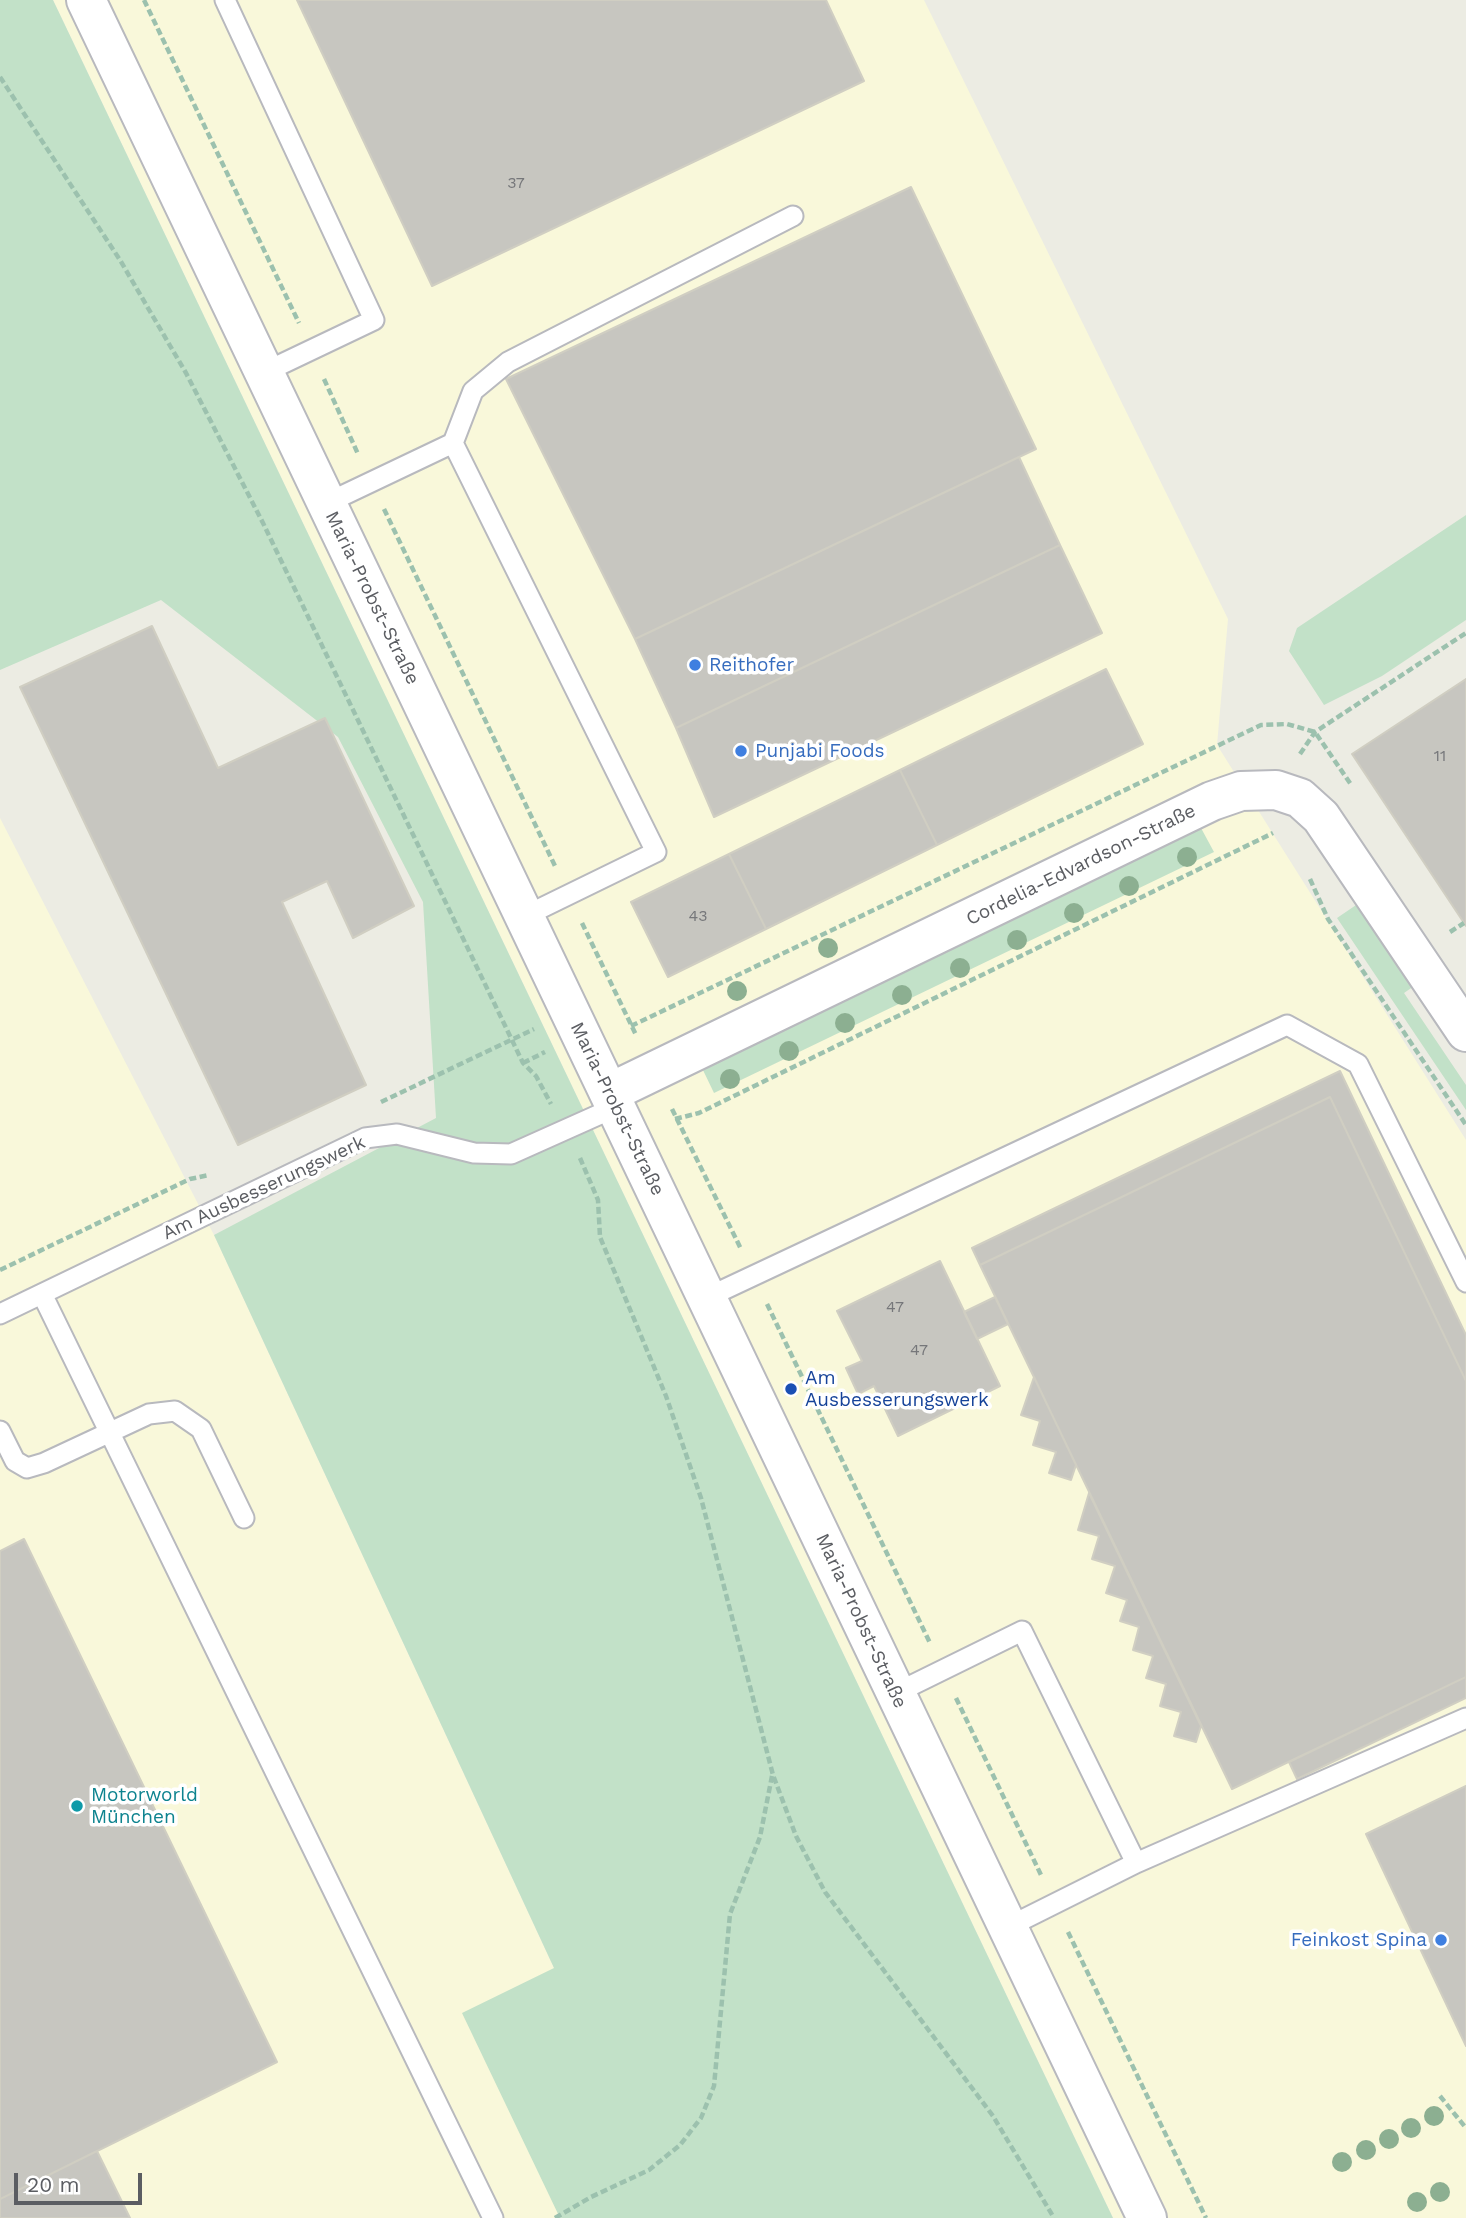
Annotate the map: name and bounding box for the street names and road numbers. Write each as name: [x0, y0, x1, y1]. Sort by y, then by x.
street label: Maria-Probst-Straße: [320, 508, 424, 688]
street label: Cordelia-Edvardson-Straße: [962, 799, 1200, 931]
street label: Maria-Probst-Straße: [565, 1019, 669, 1199]
street label: Am Ausbesserungswerk: [159, 1131, 369, 1245]
street label: Maria-Probst-Straße: [810, 1530, 912, 1712]

